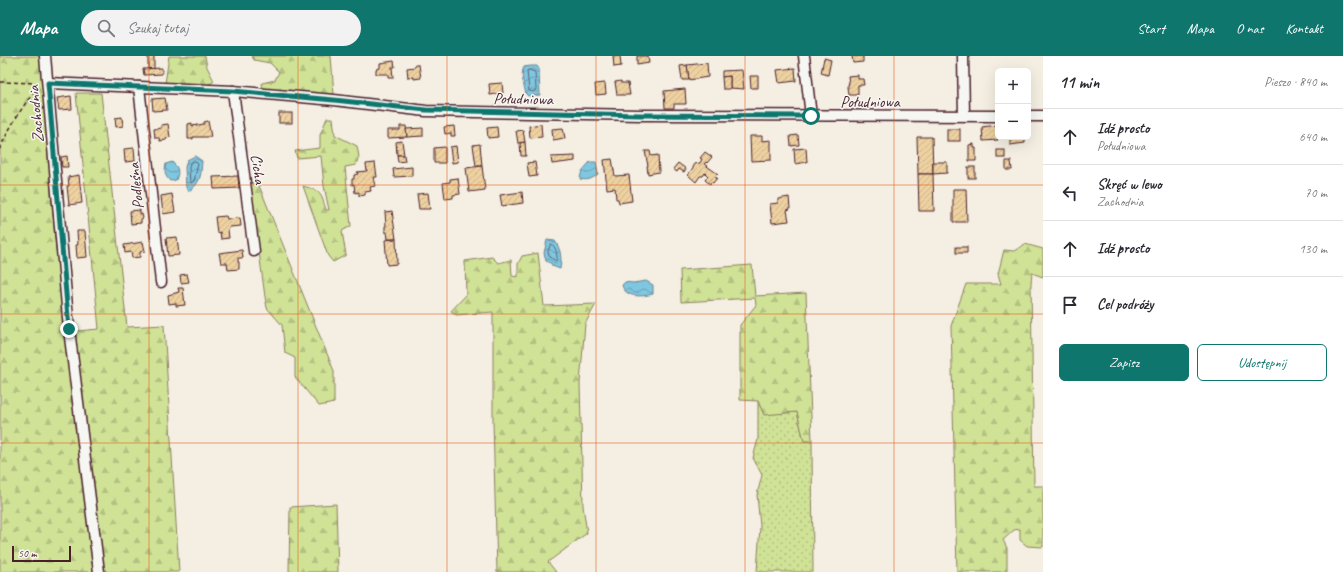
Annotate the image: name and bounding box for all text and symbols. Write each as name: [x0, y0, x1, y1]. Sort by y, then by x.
search box: [81, 10, 361, 46]
text: Mapa: [20, 16, 57, 40]
icon: search: [95, 17, 117, 39]
text: Szukaj tutaj: [127, 19, 188, 38]
text: Start: [1137, 20, 1165, 37]
text: Mapa: [1187, 20, 1214, 37]
text: O nas: [1236, 20, 1263, 37]
text: Kontakt: [1285, 20, 1323, 37]
map controls: [995, 68, 1031, 140]
button: +: [995, 68, 1031, 104]
text: 11 min: [1059, 72, 1099, 93]
text: Pieszo · 840 m: [1264, 74, 1327, 90]
street label: Zachodnia: [23, 84, 48, 143]
street label: Południowa: [493, 88, 554, 110]
street label: Południowa: [840, 92, 901, 112]
button: −: [995, 104, 1031, 140]
route start: [802, 107, 820, 125]
text: Idź prosto: [1097, 119, 1150, 138]
icon: ahead: [1059, 126, 1081, 148]
text: 640 m: [1299, 129, 1327, 145]
text: Południowa: [1097, 138, 1145, 154]
street label: Cicha: [246, 153, 270, 187]
street label: Podleśna: [124, 161, 148, 210]
text: Skręć w lewo: [1097, 175, 1162, 194]
icon: left: [1059, 182, 1081, 204]
text: 70 m: [1305, 185, 1327, 201]
text: Zachodnia: [1097, 194, 1143, 210]
icon: ahead: [1059, 238, 1081, 260]
text: Idź prosto: [1097, 239, 1150, 258]
text: 130 m: [1299, 241, 1327, 257]
icon: arrive: [1059, 294, 1081, 316]
text: Cel podróży: [1097, 295, 1153, 314]
route end: [60, 320, 78, 338]
button: Zapisz: [1059, 344, 1189, 381]
button: Udostępnij: [1197, 344, 1327, 381]
scale bar: [12, 544, 71, 563]
text: 50 m: [18, 546, 37, 560]

